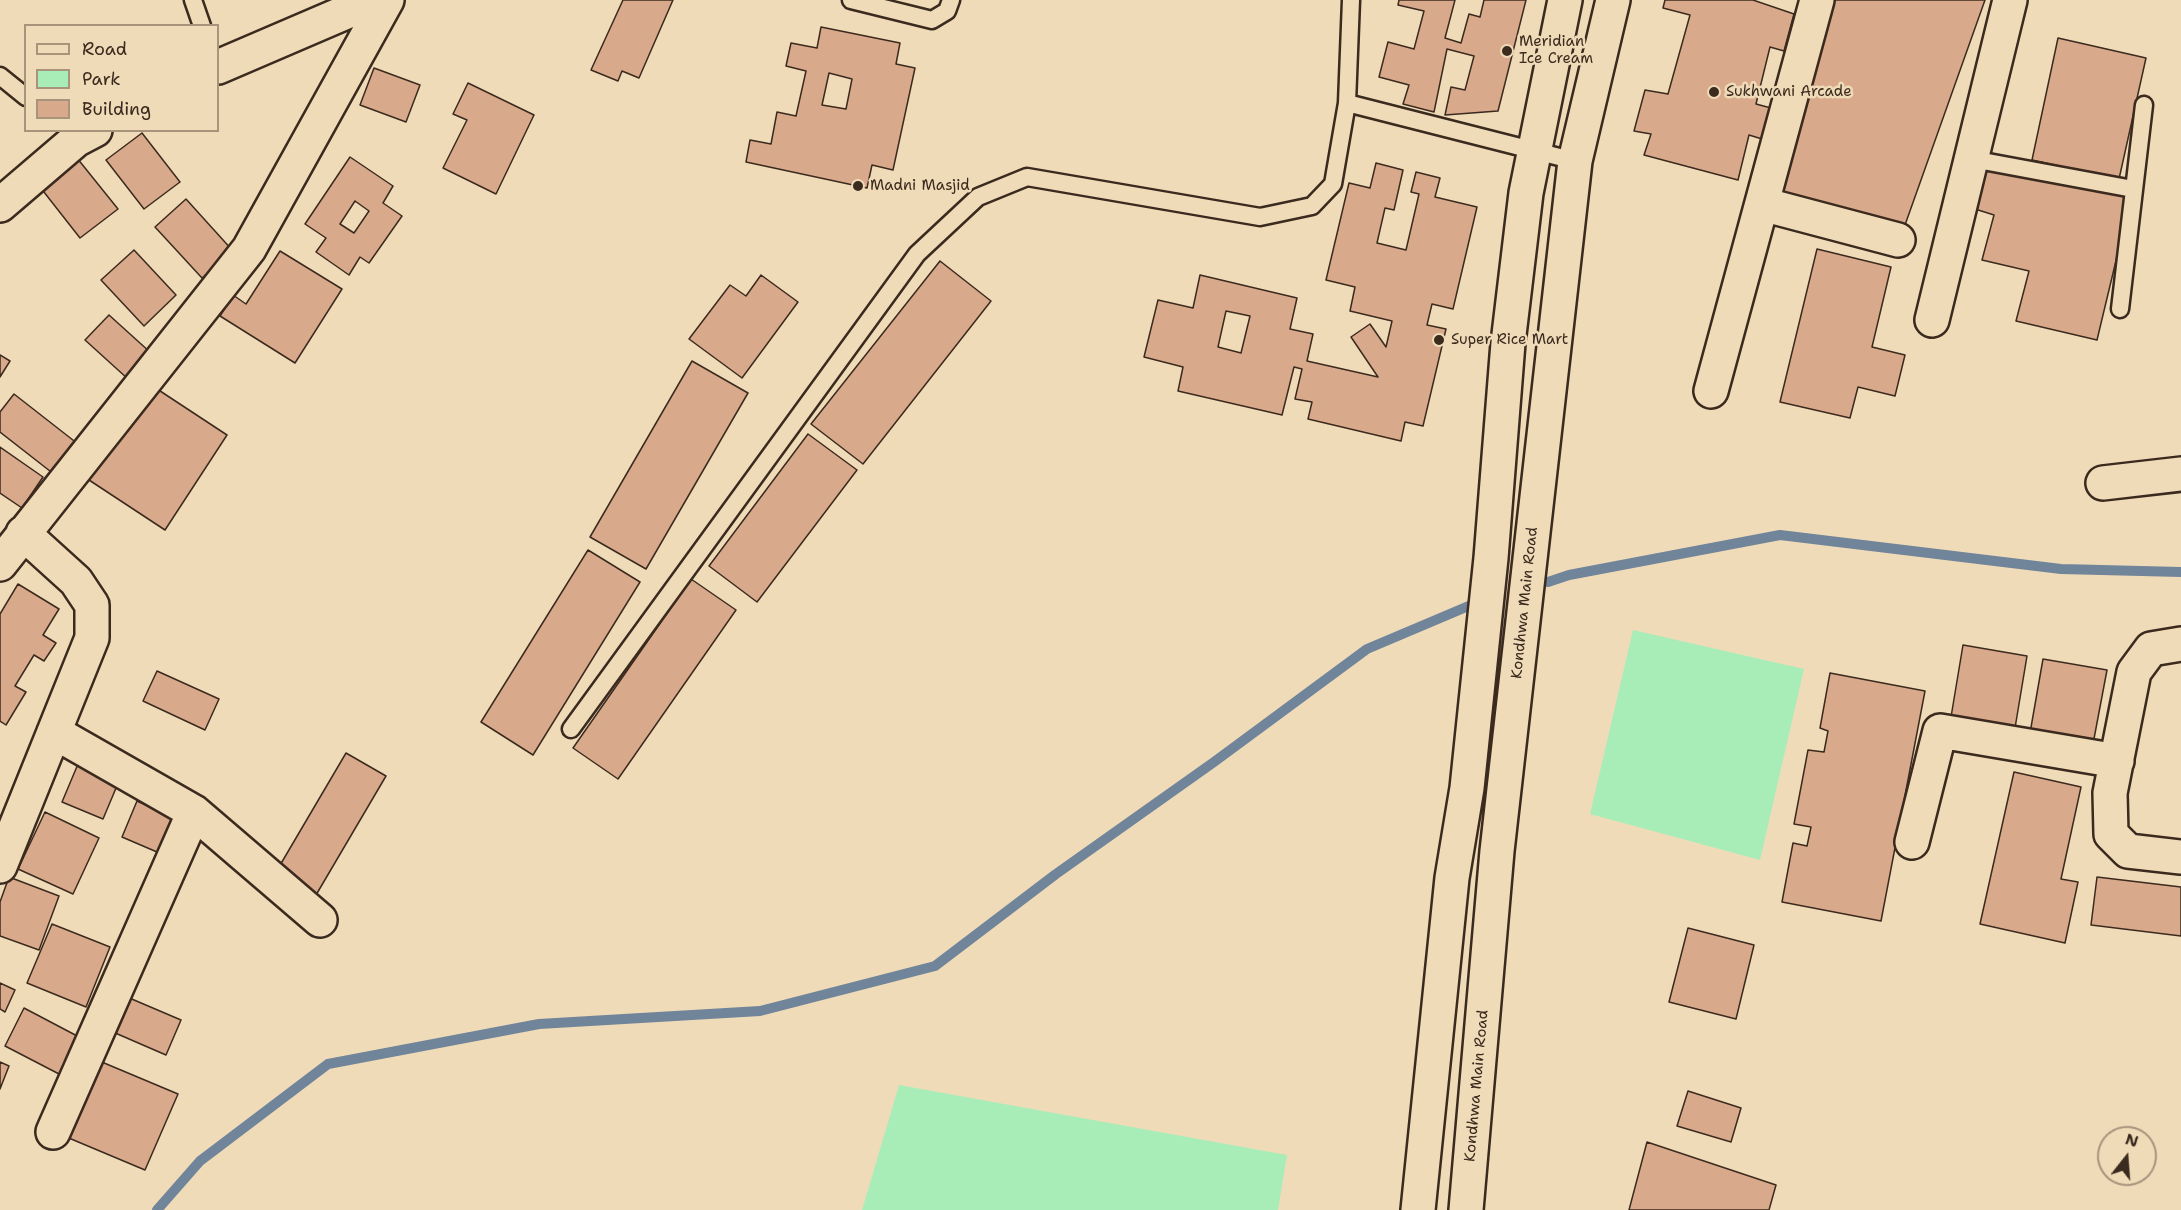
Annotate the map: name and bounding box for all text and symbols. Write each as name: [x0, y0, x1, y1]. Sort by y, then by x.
legend: [24, 24, 219, 132]
place label: Meridian Ice Cream: [1519, 33, 1593, 68]
text: Road: [82, 37, 127, 61]
marker: Meridian Ice Cream: [1500, 44, 1514, 58]
text: Park: [82, 67, 121, 91]
place label: Sukhwani Arcade: [1726, 83, 1852, 101]
marker: Sukhwani Arcade: [1707, 85, 1721, 99]
text: Building: [82, 97, 151, 121]
place label: Madni Masjid: [870, 177, 970, 195]
marker: Madni Masjid: [851, 179, 865, 193]
place label: Super Rice Mart: [1451, 331, 1568, 349]
marker: Super Rice Mart: [1432, 333, 1446, 347]
street label: Kondhwa Main Road: [1508, 526, 1542, 680]
street label: Kondhwa Main Road: [1461, 1009, 1493, 1163]
north arrow: [2097, 1126, 2157, 1186]
text: N: [2123, 1128, 2141, 1152]

